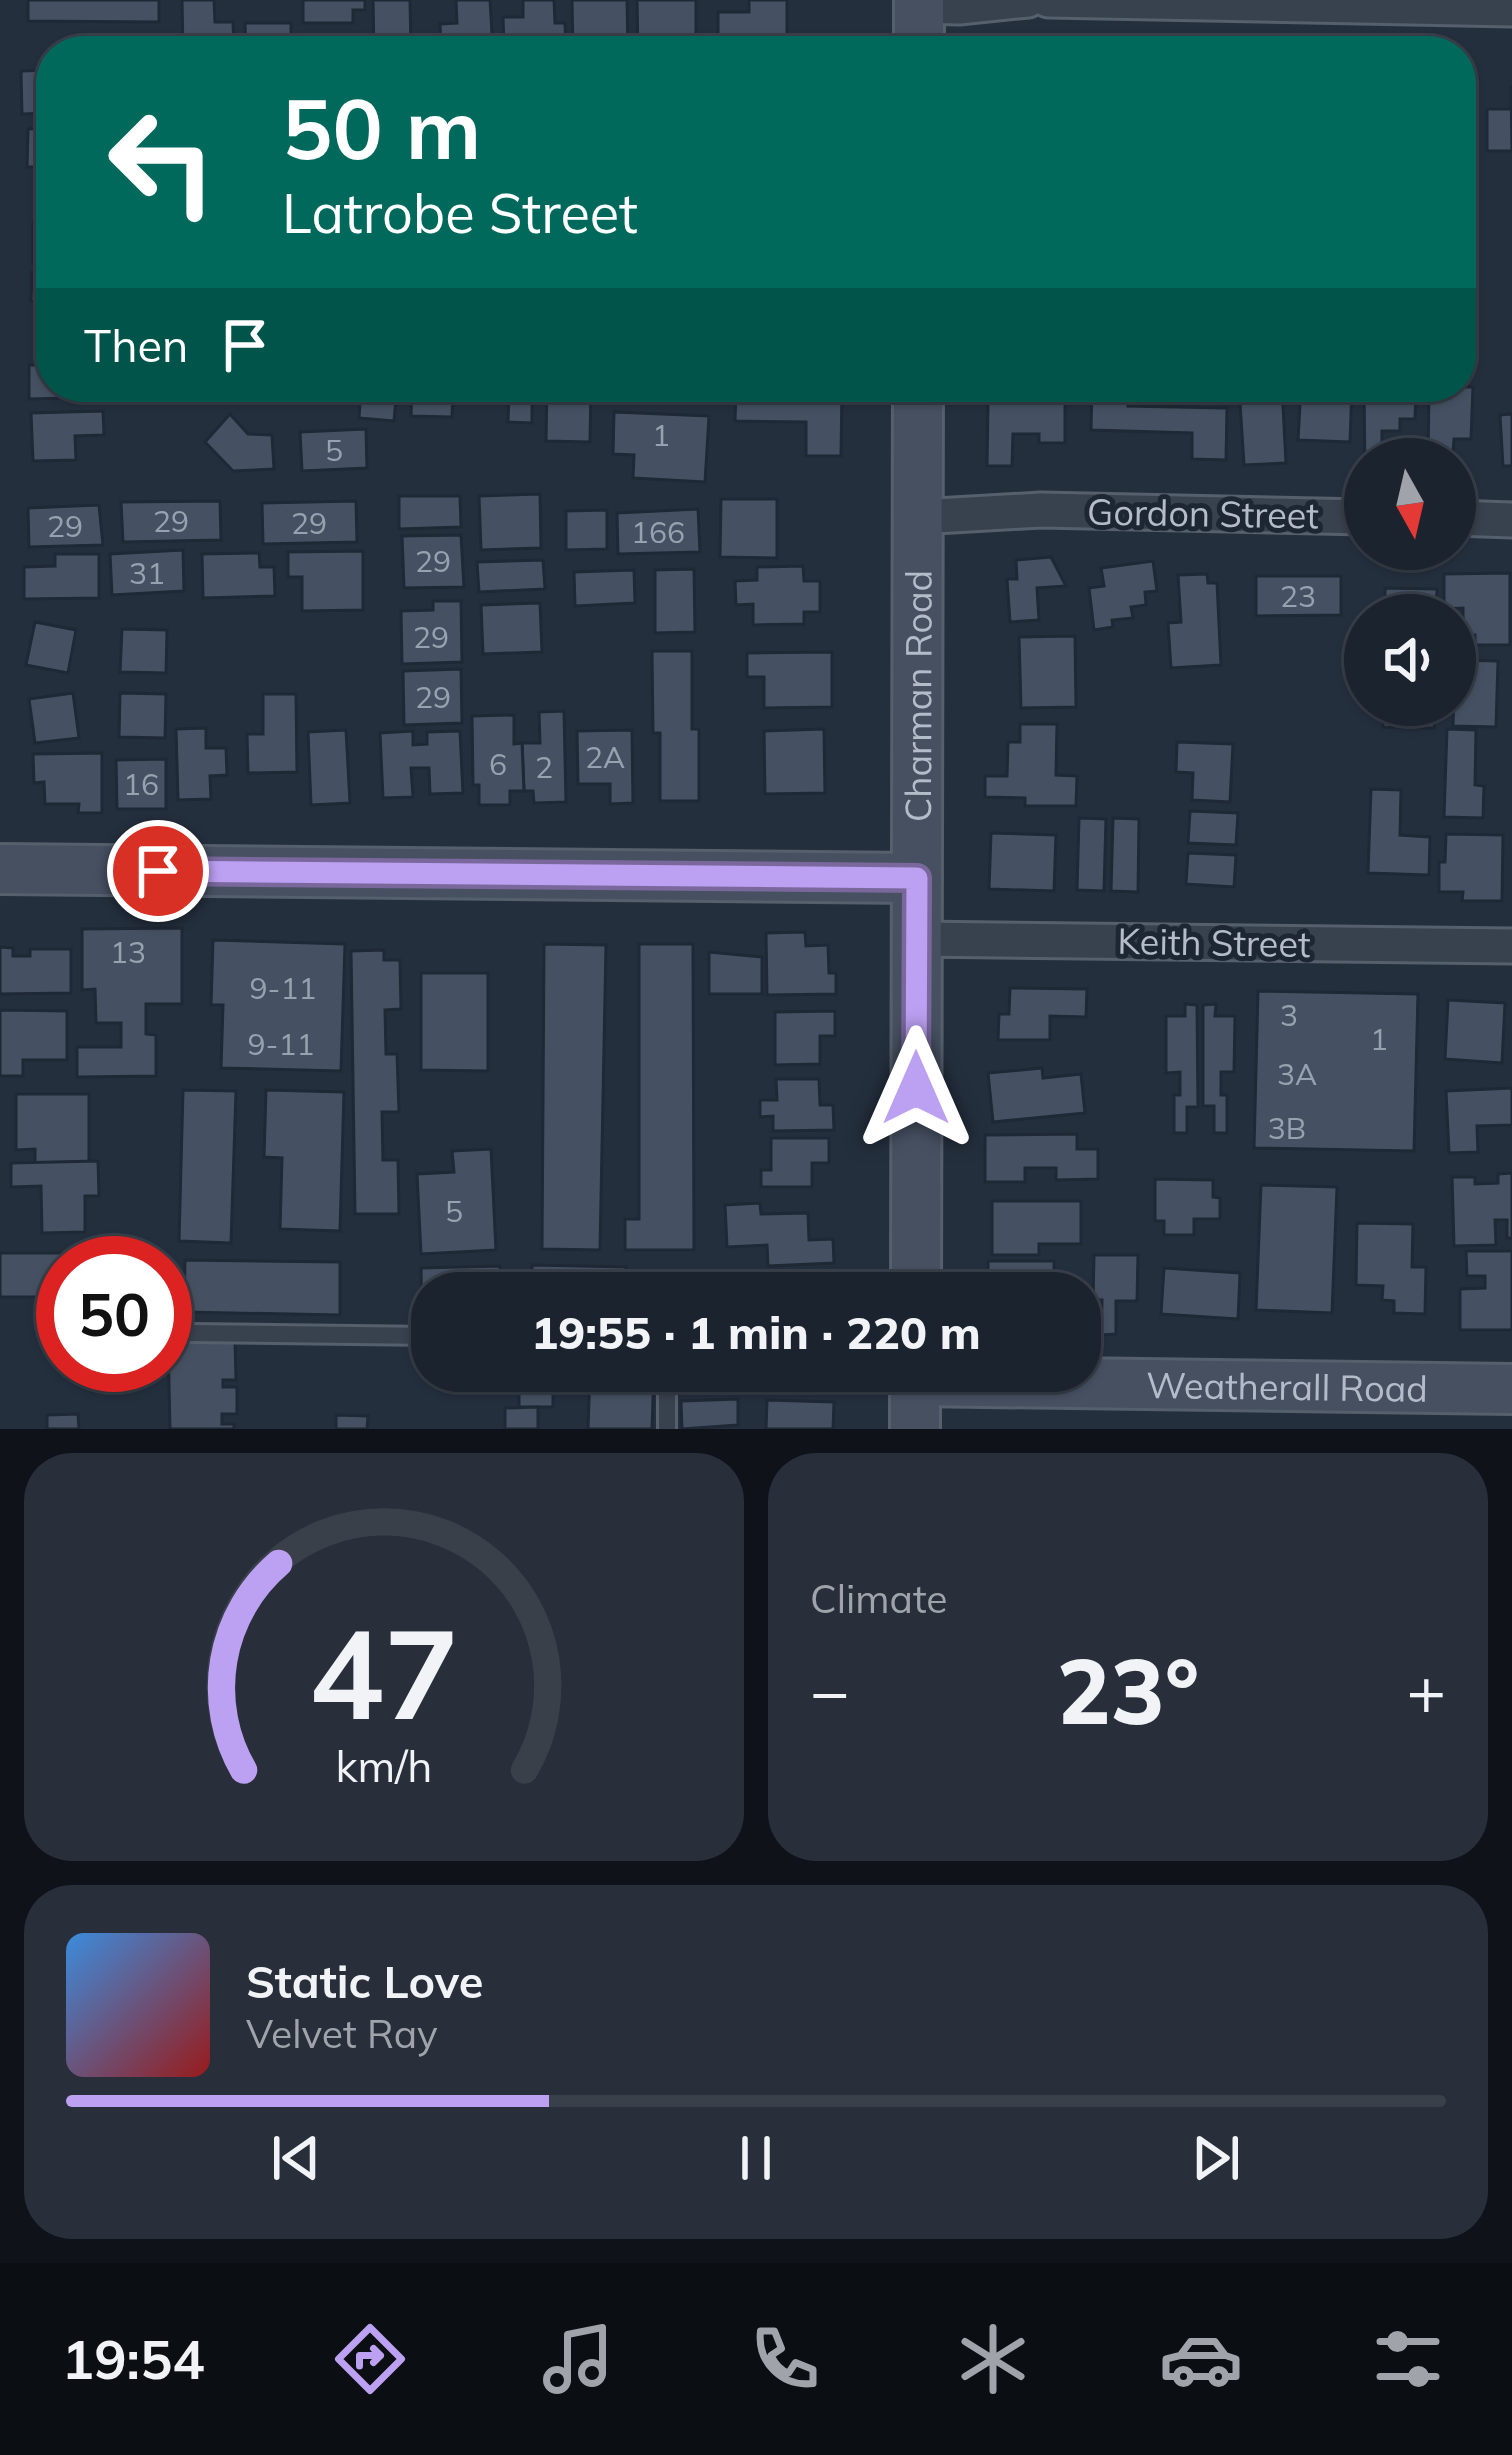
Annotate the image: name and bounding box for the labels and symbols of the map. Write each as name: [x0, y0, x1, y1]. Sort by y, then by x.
house number: 1: [652, 416, 670, 454]
house number: 5: [325, 431, 343, 469]
north arrow: [1344, 438, 1476, 570]
street label: Gordon Street: [1087, 488, 1319, 538]
house number: 29: [153, 502, 189, 540]
house number: 29: [291, 504, 327, 542]
house number: 29: [47, 507, 83, 545]
house number: 166: [631, 513, 685, 551]
house number: 29: [415, 542, 451, 580]
house number: 31: [129, 554, 165, 592]
street label: Charman Road: [895, 570, 940, 822]
house number: 23: [1280, 577, 1316, 615]
house number: 29: [413, 618, 449, 656]
house number: 29: [415, 678, 451, 716]
house number: 2A: [585, 738, 625, 776]
house number: 6: [489, 745, 507, 783]
house number: 2: [535, 748, 553, 786]
house number: 16: [123, 765, 159, 803]
pin: [107, 820, 209, 922]
street label: Keith Street: [1117, 918, 1311, 966]
house number: 13: [110, 933, 146, 971]
house number: 9-11: [250, 969, 316, 1007]
house number: 3: [1280, 996, 1298, 1034]
house number: 1: [1370, 1020, 1388, 1058]
house number: 9-11: [248, 1025, 314, 1063]
position arrow: [853, 1025, 979, 1151]
house number: 3A: [1277, 1055, 1317, 1093]
house number: 3B: [1268, 1109, 1306, 1147]
house number: 5: [445, 1192, 463, 1230]
speed limit sign: 50: [36, 1236, 192, 1392]
street label: Weatherall Road: [1146, 1362, 1428, 1410]

